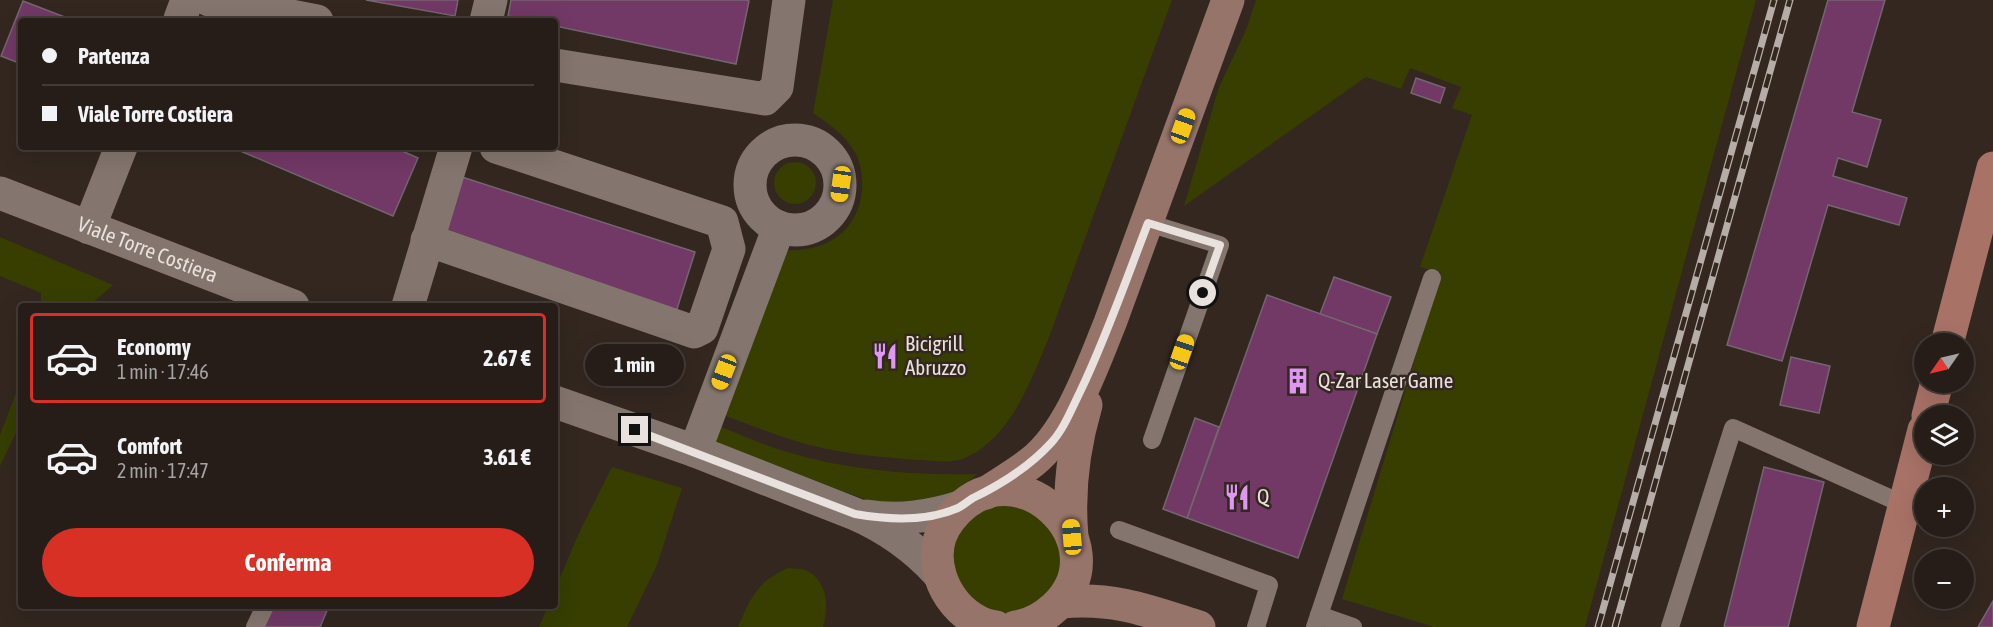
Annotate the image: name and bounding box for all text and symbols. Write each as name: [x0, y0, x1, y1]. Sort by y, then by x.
text: Partenza: [78, 43, 150, 69]
text: Viale Torre Costiera: [78, 101, 233, 127]
car: [1168, 106, 1198, 146]
car: [830, 165, 852, 203]
street label: Viale Torre Costiera: [74, 211, 221, 287]
route start: [1189, 279, 1216, 306]
icon: car: [45, 331, 99, 385]
place label: Bicigrill Abruzzo: [905, 331, 966, 379]
car: [1168, 332, 1196, 372]
north arrow: [1914, 333, 1974, 393]
map controls: [1914, 333, 1974, 609]
text: Economy: [117, 334, 191, 360]
restaurant icon: Bicigrill Abruzzo: [870, 341, 900, 371]
callout: 1 min: [586, 343, 684, 385]
text: 2.67 €: [483, 345, 531, 371]
car: [709, 352, 739, 392]
text: 1 min: [614, 353, 655, 376]
text: 1 min · 17:46: [117, 360, 209, 383]
building icon: Q-Zar Laser Game: [1283, 366, 1313, 396]
place label: Q-Zar Laser Game: [1318, 368, 1453, 392]
button: layers: [1914, 405, 1974, 465]
route end: [621, 416, 648, 443]
icon: car: [45, 430, 99, 484]
text: Comfort: [117, 433, 182, 459]
text: 3.61 €: [483, 444, 531, 470]
text: 2 min · 17:47: [117, 459, 209, 482]
button: +: [1914, 477, 1974, 537]
restaurant icon: Q: [1222, 482, 1252, 512]
place label: Q: [1257, 484, 1270, 508]
car: [1061, 518, 1083, 556]
button: Conferma: [42, 528, 534, 597]
button: −: [1914, 549, 1974, 609]

